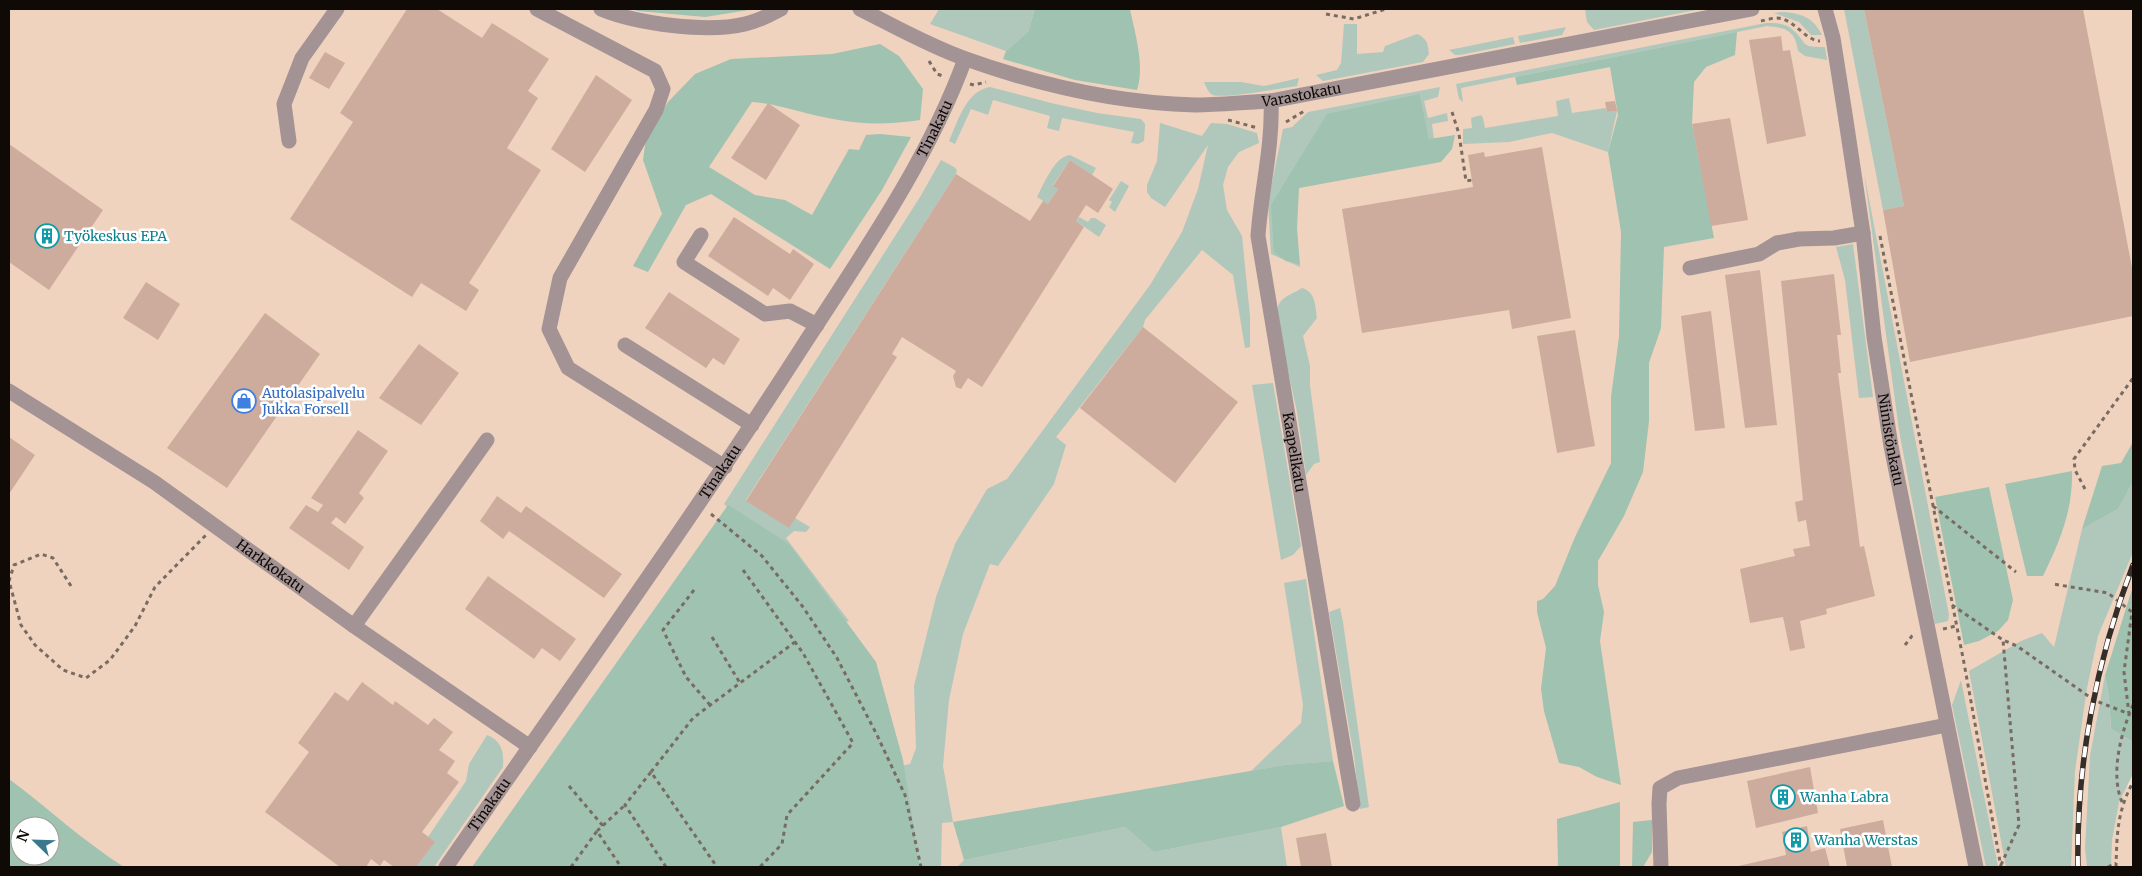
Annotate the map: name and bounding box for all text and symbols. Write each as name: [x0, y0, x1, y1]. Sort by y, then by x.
street label: Varastokatu: [1260, 79, 1343, 110]
street label: Tinakatu: [913, 97, 956, 160]
building icon: Työkeskus EPA: [34, 223, 60, 249]
place label: Työkeskus EPA: [64, 227, 167, 245]
place label: Autolasipalvelu Jukka Forsell: [261, 384, 365, 418]
shop icon: Autolasipalvelu Jukka Forsell: [231, 388, 257, 414]
street label: Niinistönkatu: [1874, 392, 1908, 488]
street label: Kaapelikatu: [1279, 411, 1310, 494]
street label: Tinakatu: [695, 441, 745, 502]
street label: Harkkokatu: [233, 535, 309, 597]
street label: Tinakatu: [464, 774, 514, 835]
building icon: Wanha Labra: [1770, 784, 1796, 810]
place label: Wanha Labra: [1799, 788, 1889, 806]
north arrow: [10, 816, 60, 866]
text: N: [13, 827, 33, 845]
building icon: Wanha Werstas: [1783, 827, 1809, 853]
place label: Wanha Werstas: [1813, 831, 1918, 849]

